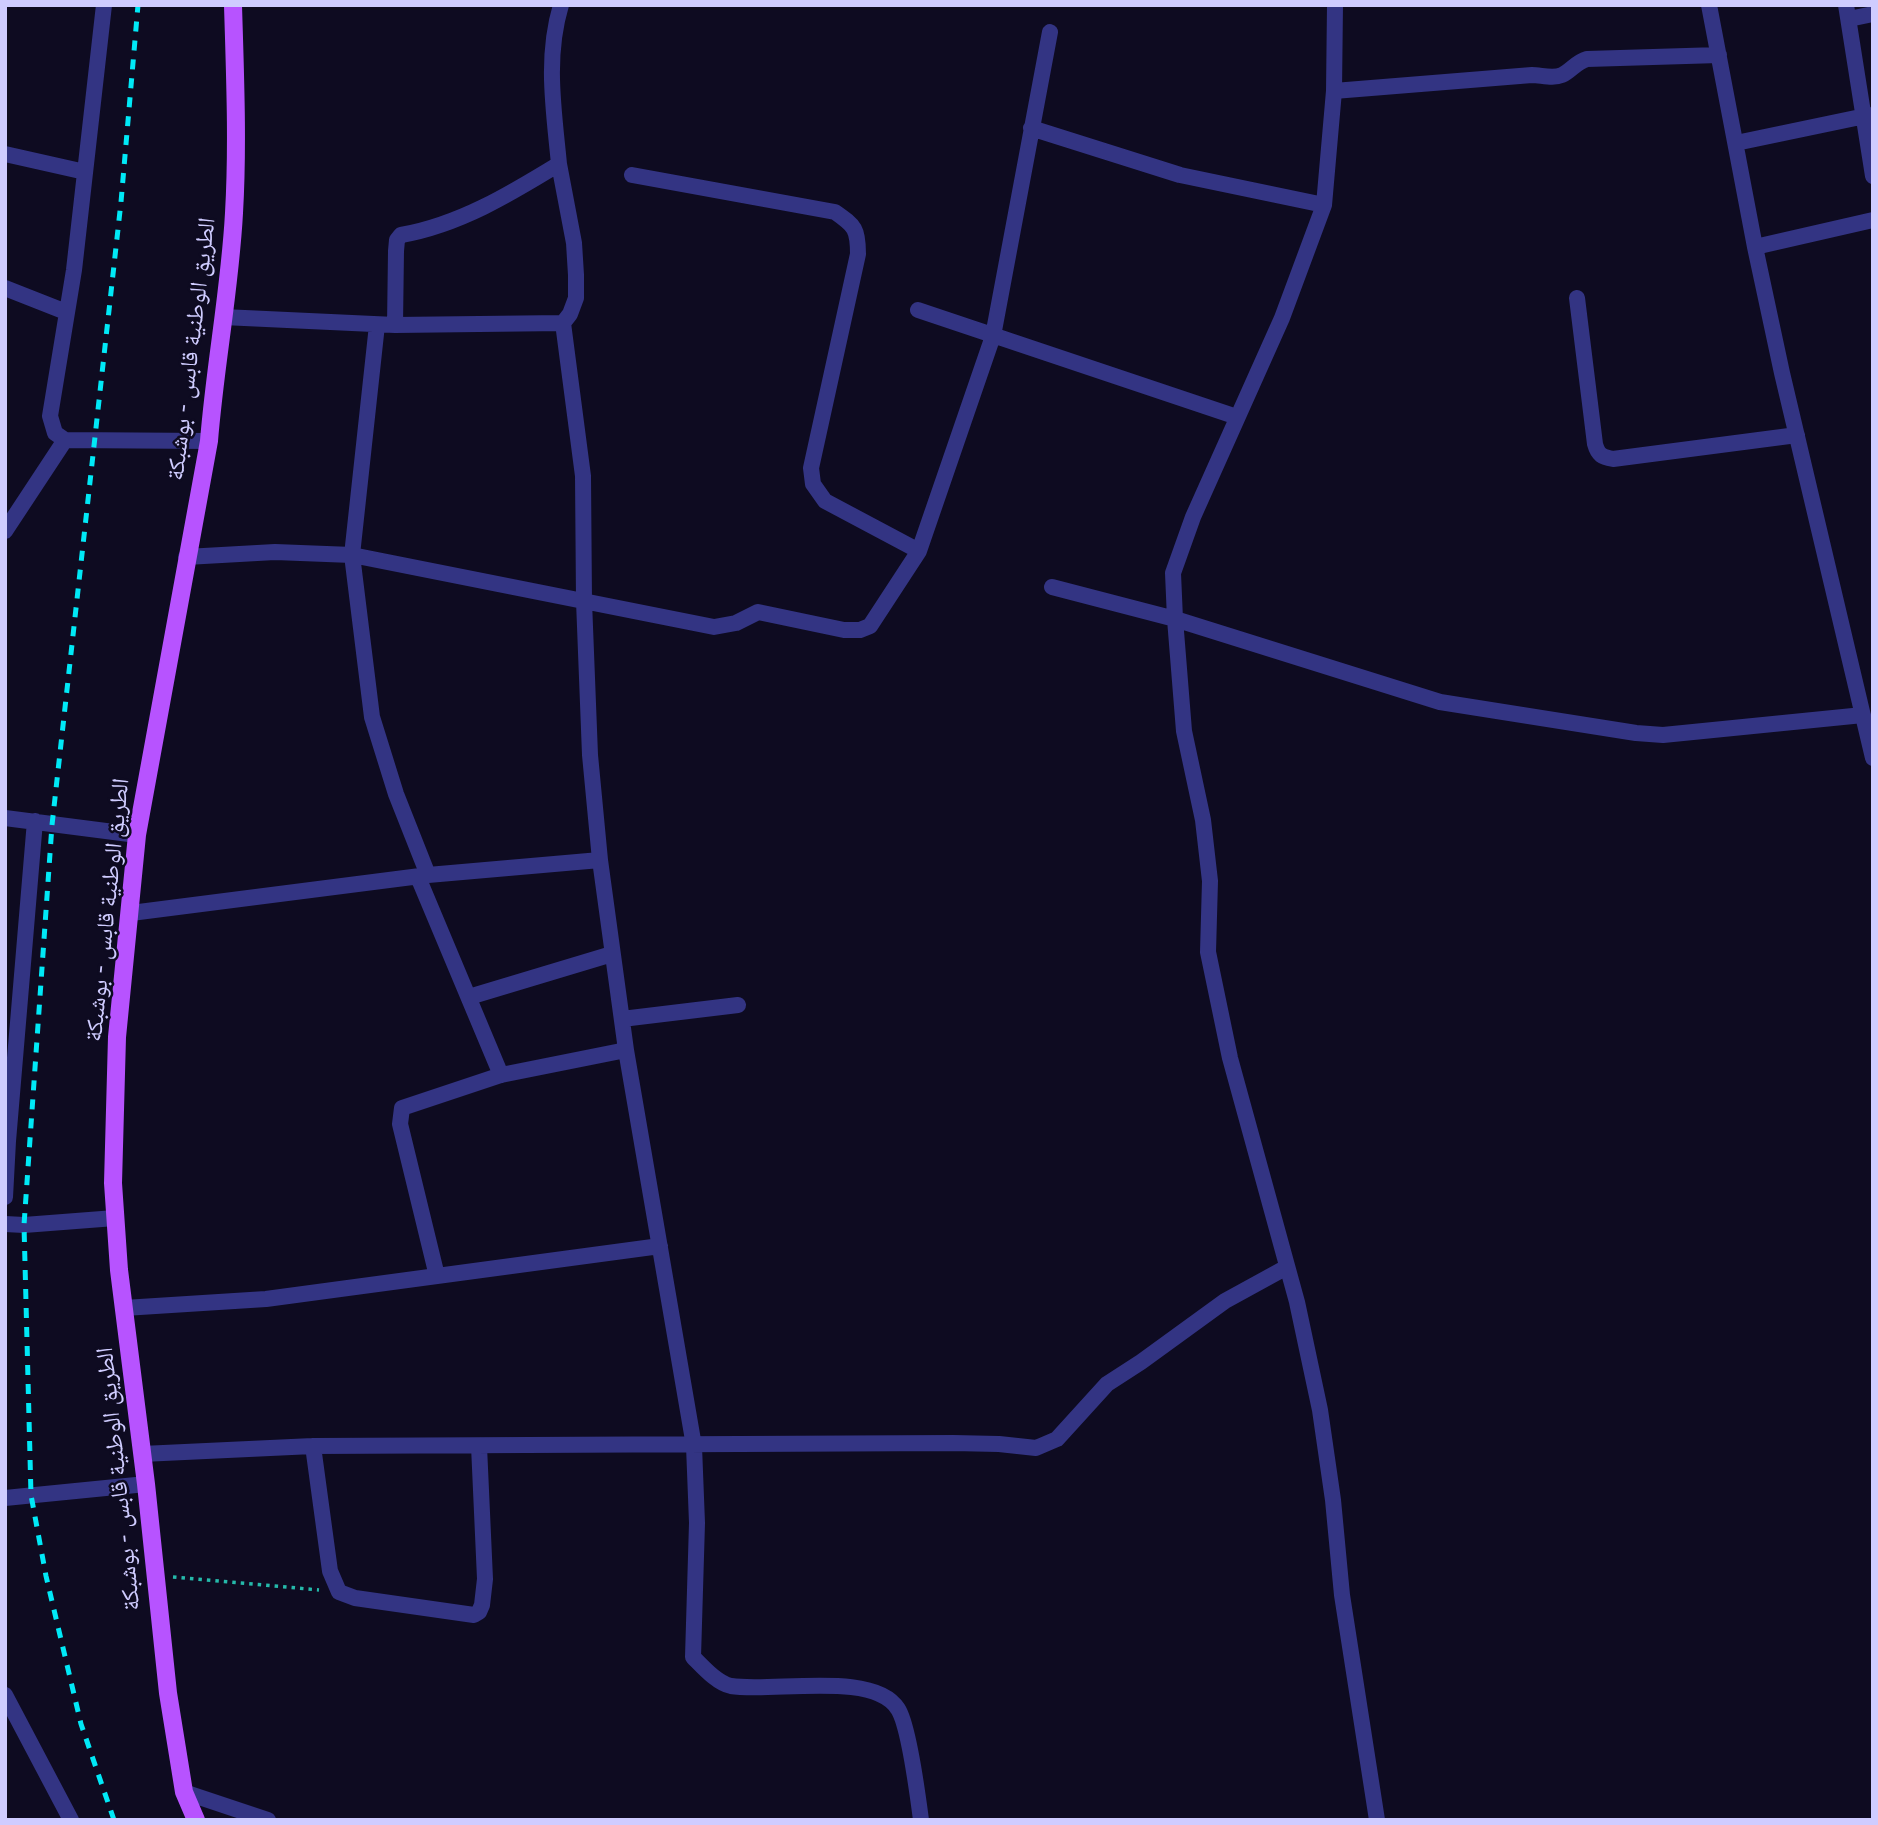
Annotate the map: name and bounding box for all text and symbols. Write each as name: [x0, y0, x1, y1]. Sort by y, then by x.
street label: الطريق الوطنية قابس - بوشبكة: [162, 216, 222, 482]
street label: الطريق الوطنية قابس - بوشبكة: [80, 777, 136, 1043]
street label: الطريق الوطنية قابس - بوشبكة: [91, 1346, 147, 1612]

